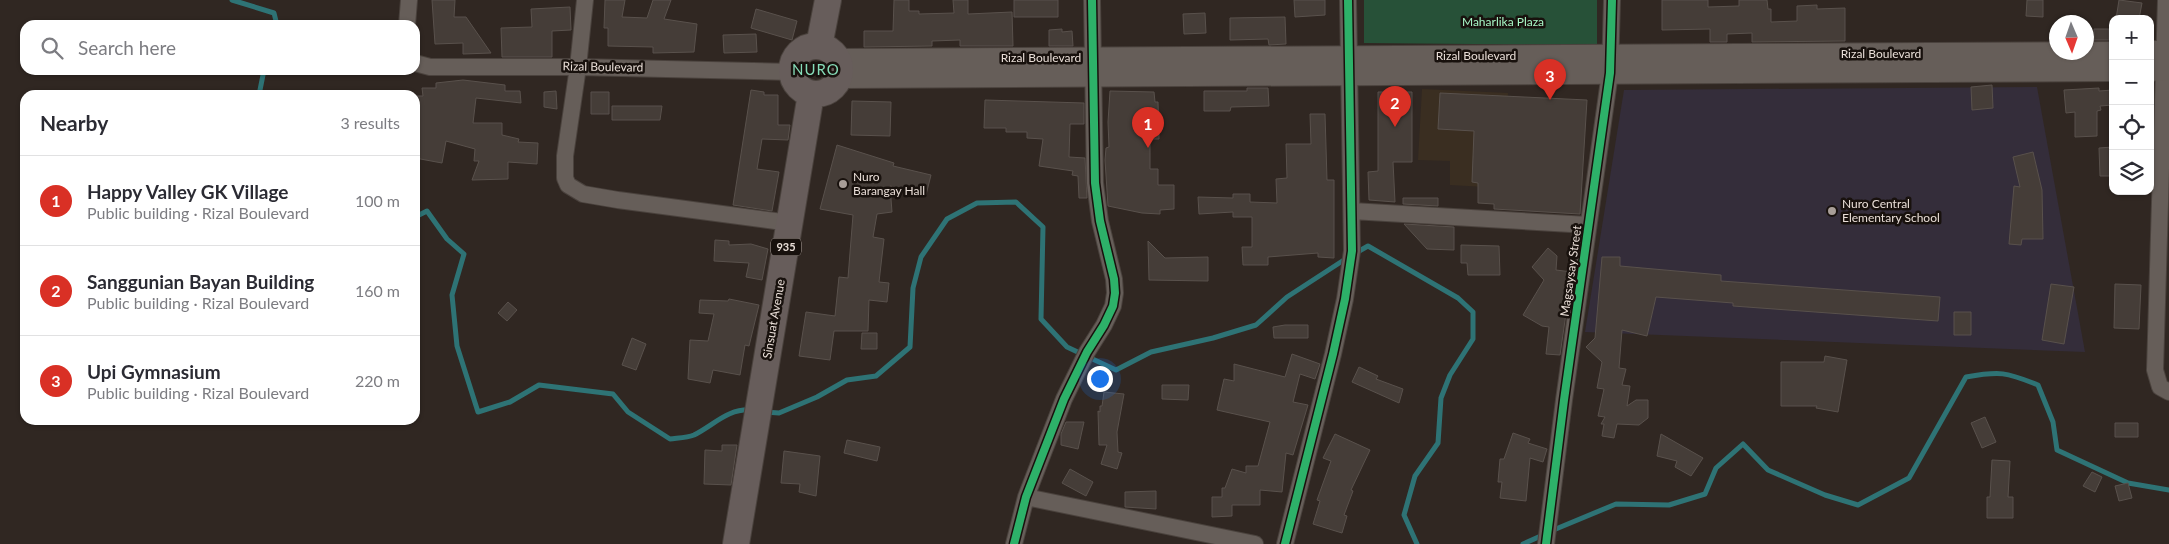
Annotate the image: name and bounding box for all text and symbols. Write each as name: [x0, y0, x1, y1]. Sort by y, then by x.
park label: Maharlika Plaza: [1462, 14, 1544, 29]
north arrow: [2049, 15, 2094, 60]
map controls: [2109, 15, 2154, 195]
button: +: [2109, 15, 2154, 60]
search box: [20, 20, 420, 75]
icon: search: [38, 34, 66, 62]
text: Search here: [78, 36, 176, 59]
street label: Rizal Boulevard: [1841, 46, 1921, 61]
street label: Rizal Boulevard: [1436, 48, 1516, 63]
street label: Rizal Boulevard: [1001, 50, 1081, 65]
street label: Rizal Boulevard: [563, 58, 643, 75]
pin: 3: [1534, 59, 1566, 100]
district label: NURO: [792, 60, 840, 78]
button: −: [2109, 60, 2154, 105]
pin: 2: [1379, 86, 1411, 127]
button: locate: [2109, 105, 2154, 150]
pin: 1: [1132, 107, 1164, 148]
text: Nearby: [40, 110, 108, 135]
text: 3 results: [340, 113, 400, 132]
button: layers: [2109, 150, 2154, 195]
place label: Nuro Barangay Hall: [853, 169, 925, 198]
marker: Nuro Barangay Hall: [837, 178, 849, 190]
text: Happy Valley GK Village: [87, 180, 289, 203]
text: 1: [51, 191, 61, 210]
text: 100 m: [355, 191, 400, 210]
place label: Nuro Central Elementary School: [1842, 196, 1940, 225]
text: Public building · Rizal Boulevard: [87, 203, 309, 222]
marker: Nuro Central Elementary School: [1826, 205, 1838, 217]
street label: Magsaysay Street: [1557, 224, 1584, 317]
road number: 935: [771, 238, 801, 256]
text: Sanggunian Bayan Building: [87, 270, 314, 293]
street label: Sinsuat Avenue: [759, 278, 788, 360]
text: 2: [51, 281, 61, 300]
text: 160 m: [355, 281, 400, 300]
text: Public building · Rizal Boulevard: [87, 293, 309, 312]
text: Upi Gymnasium: [87, 360, 221, 383]
your location: [1087, 366, 1113, 392]
text: 3: [51, 371, 61, 390]
text: 220 m: [355, 371, 400, 390]
text: Public building · Rizal Boulevard: [87, 383, 309, 402]

